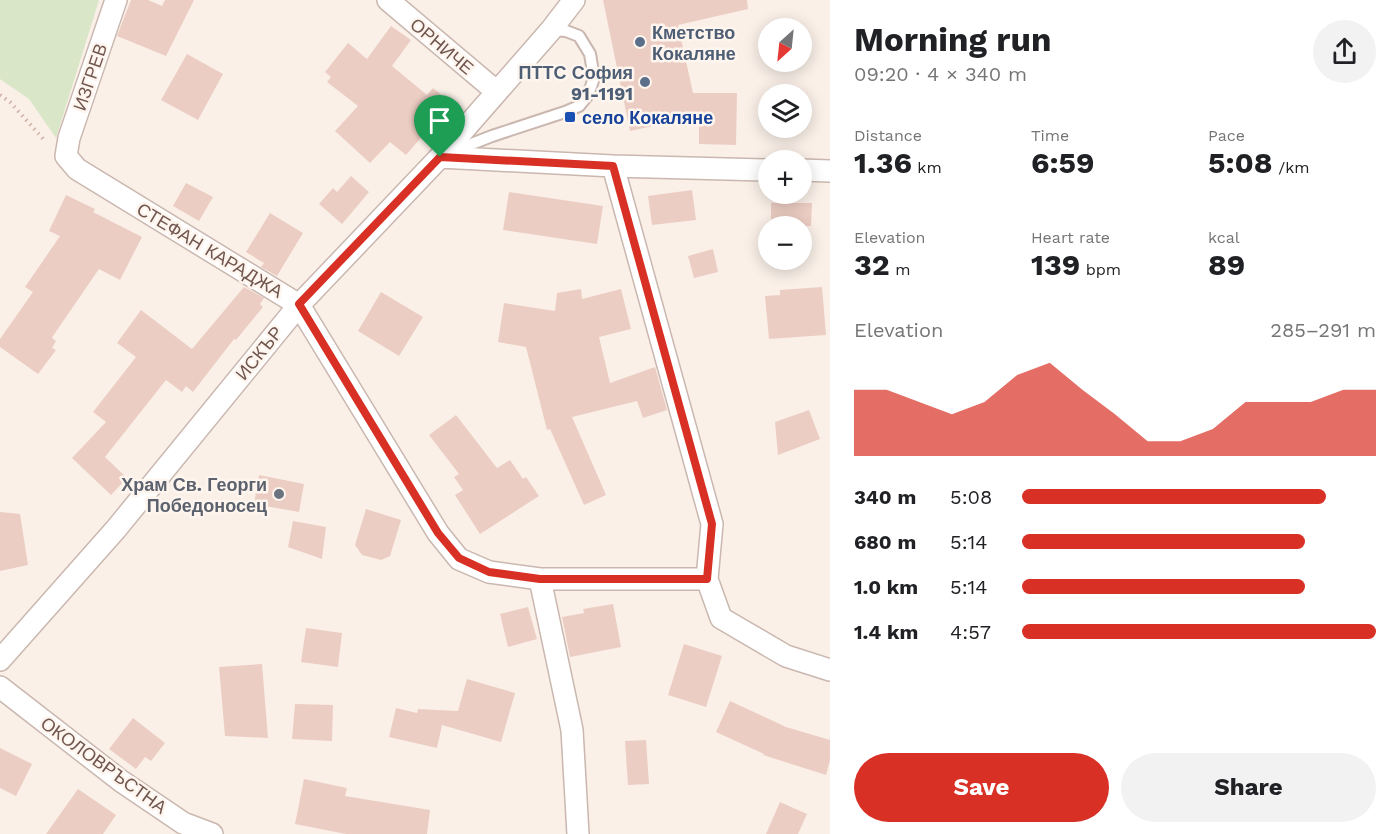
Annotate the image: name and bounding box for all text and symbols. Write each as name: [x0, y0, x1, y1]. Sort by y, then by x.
street label: ОРНИЧЕ: [406, 14, 478, 78]
north arrow: [758, 18, 812, 72]
map controls: [758, 18, 812, 270]
text: Morning run: [854, 20, 1051, 59]
button: share: [1313, 20, 1376, 83]
place label: Кметство Кокаляне: [652, 22, 736, 64]
marker: Кметство Кокаляне: [633, 35, 647, 49]
street label: ИЗГРЕВ: [69, 41, 111, 113]
place label: ПТТС София 91-1191: [519, 62, 633, 104]
text: 09:20 · 4 × 340 m: [854, 62, 1027, 86]
marker: ПТТС София 91-1191: [638, 75, 652, 89]
button: layers: [758, 84, 812, 138]
pin: [414, 95, 465, 157]
icon: arrive: [423, 104, 456, 137]
place label: село Кокаляне: [582, 107, 713, 128]
marker: село Кокаляне: [563, 110, 577, 124]
text: Distance: [854, 126, 922, 145]
text: Time: [1031, 126, 1069, 145]
text: Pace: [1208, 126, 1245, 145]
text: 1.36: [854, 145, 912, 180]
text: 6:59: [1031, 145, 1095, 180]
text: 5:08: [1208, 145, 1273, 180]
button: +: [758, 150, 812, 204]
text: km: [912, 158, 942, 177]
text: /km: [1273, 158, 1309, 177]
street label: СТЕФАН КАРАДЖА: [133, 198, 287, 302]
button: −: [758, 216, 812, 270]
text: Elevation: [854, 228, 925, 247]
text: Heart rate: [1031, 228, 1110, 247]
text: kcal: [1208, 228, 1240, 247]
text: 32: [854, 247, 890, 282]
text: 139: [1031, 247, 1080, 282]
text: 89: [1208, 247, 1245, 282]
text: m: [890, 260, 910, 279]
text: bpm: [1080, 260, 1121, 279]
text: Elevation: [854, 318, 943, 342]
text: 285–291 m: [1270, 318, 1376, 342]
street label: ИСКЪР: [231, 322, 287, 384]
place label: Храм Св. Георги Победоносец: [121, 474, 267, 516]
text: 340 m: [854, 485, 916, 509]
text: 5:08: [950, 485, 992, 509]
marker: Храм Св. Георги Победоносец: [272, 487, 286, 501]
text: 680 m: [854, 530, 916, 554]
text: 5:14: [950, 530, 988, 554]
text: 1.0 km: [854, 575, 918, 599]
text: 5:14: [950, 575, 988, 599]
text: 1.4 km: [854, 620, 918, 644]
text: 4:57: [950, 620, 991, 644]
street label: ОКОЛОВРЪСТНА: [37, 712, 171, 818]
button: Save: [854, 753, 1109, 822]
button: Share: [1121, 753, 1376, 822]

